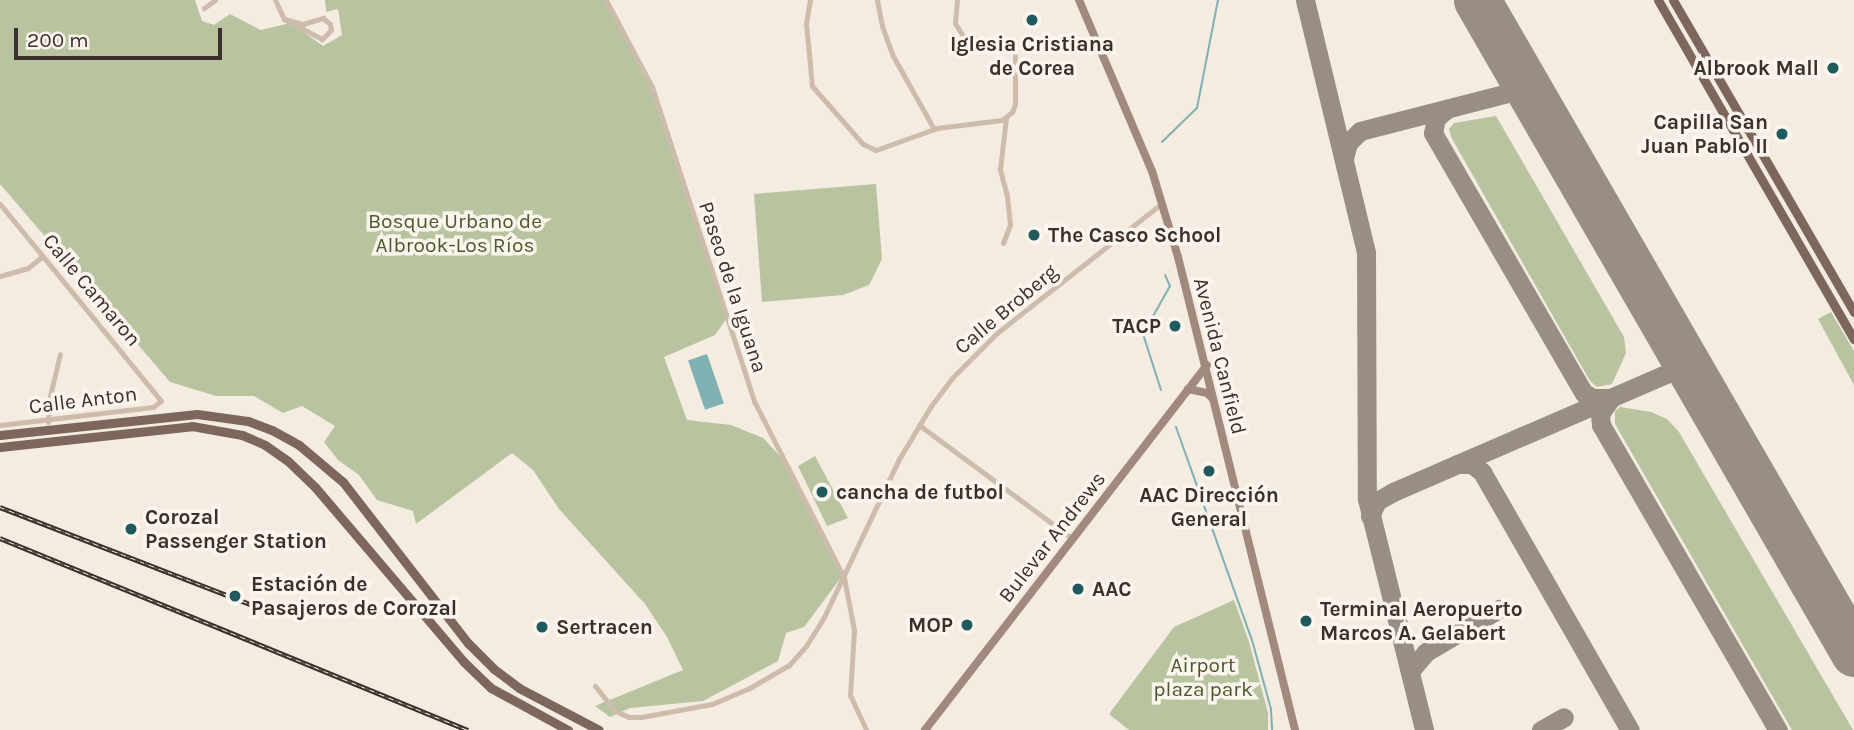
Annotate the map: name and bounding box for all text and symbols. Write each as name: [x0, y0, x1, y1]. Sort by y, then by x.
marker: Iglesia Cristiana de Corea: [1024, 12, 1040, 28]
scale bar: [18, 14, 226, 58]
text: 200 m: [27, 28, 89, 52]
place label: Iglesia Cristiana de Corea: [950, 31, 1114, 81]
place label: Albrook Mall: [1693, 55, 1819, 81]
marker: Albrook Mall: [1825, 60, 1841, 76]
place label: Capilla San Juan Pablo II: [1641, 109, 1768, 159]
marker: Capilla San Juan Pablo II: [1774, 126, 1790, 142]
street label: Paseo de la Iguana: [693, 198, 773, 376]
park label: Bosque Urbano de Albrook-Los Ríos: [368, 208, 542, 258]
place label: The Casco School: [1048, 222, 1221, 248]
marker: The Casco School: [1026, 227, 1042, 243]
street label: Calle Camaron: [38, 229, 146, 351]
street label: Calle Broberg: [949, 259, 1063, 359]
street label: Avenida Canfield: [1188, 275, 1252, 437]
place label: TACP: [1112, 313, 1161, 339]
marker: TACP: [1167, 318, 1183, 334]
street label: Calle Anton: [27, 381, 139, 419]
marker: AAC Dirección General: [1201, 463, 1217, 479]
street label: Bulevar Andrews: [993, 467, 1111, 607]
place label: cancha de futbol: [836, 479, 1004, 505]
place label: AAC Dirección General: [1139, 482, 1279, 532]
marker: cancha de futbol: [814, 484, 830, 500]
place label: Corozal Passenger Station: [145, 504, 327, 554]
marker: Corozal Passenger Station: [123, 521, 139, 537]
place label: Estación de Pasajeros de Corozal: [251, 571, 457, 621]
place label: AAC: [1092, 576, 1132, 602]
marker: AAC: [1070, 581, 1086, 597]
marker: Estación de Pasajeros de Corozal: [225, 586, 245, 606]
place label: Terminal Aeropuerto Marcos A. Gelabert: [1320, 596, 1523, 646]
place label: MOP: [908, 612, 953, 638]
marker: Terminal Aeropuerto Marcos A. Gelabert: [1298, 613, 1314, 629]
place label: Sertracen: [556, 614, 653, 640]
marker: MOP: [959, 617, 975, 633]
marker: Sertracen: [534, 619, 550, 635]
park label: Airport plaza park: [1153, 652, 1253, 702]

